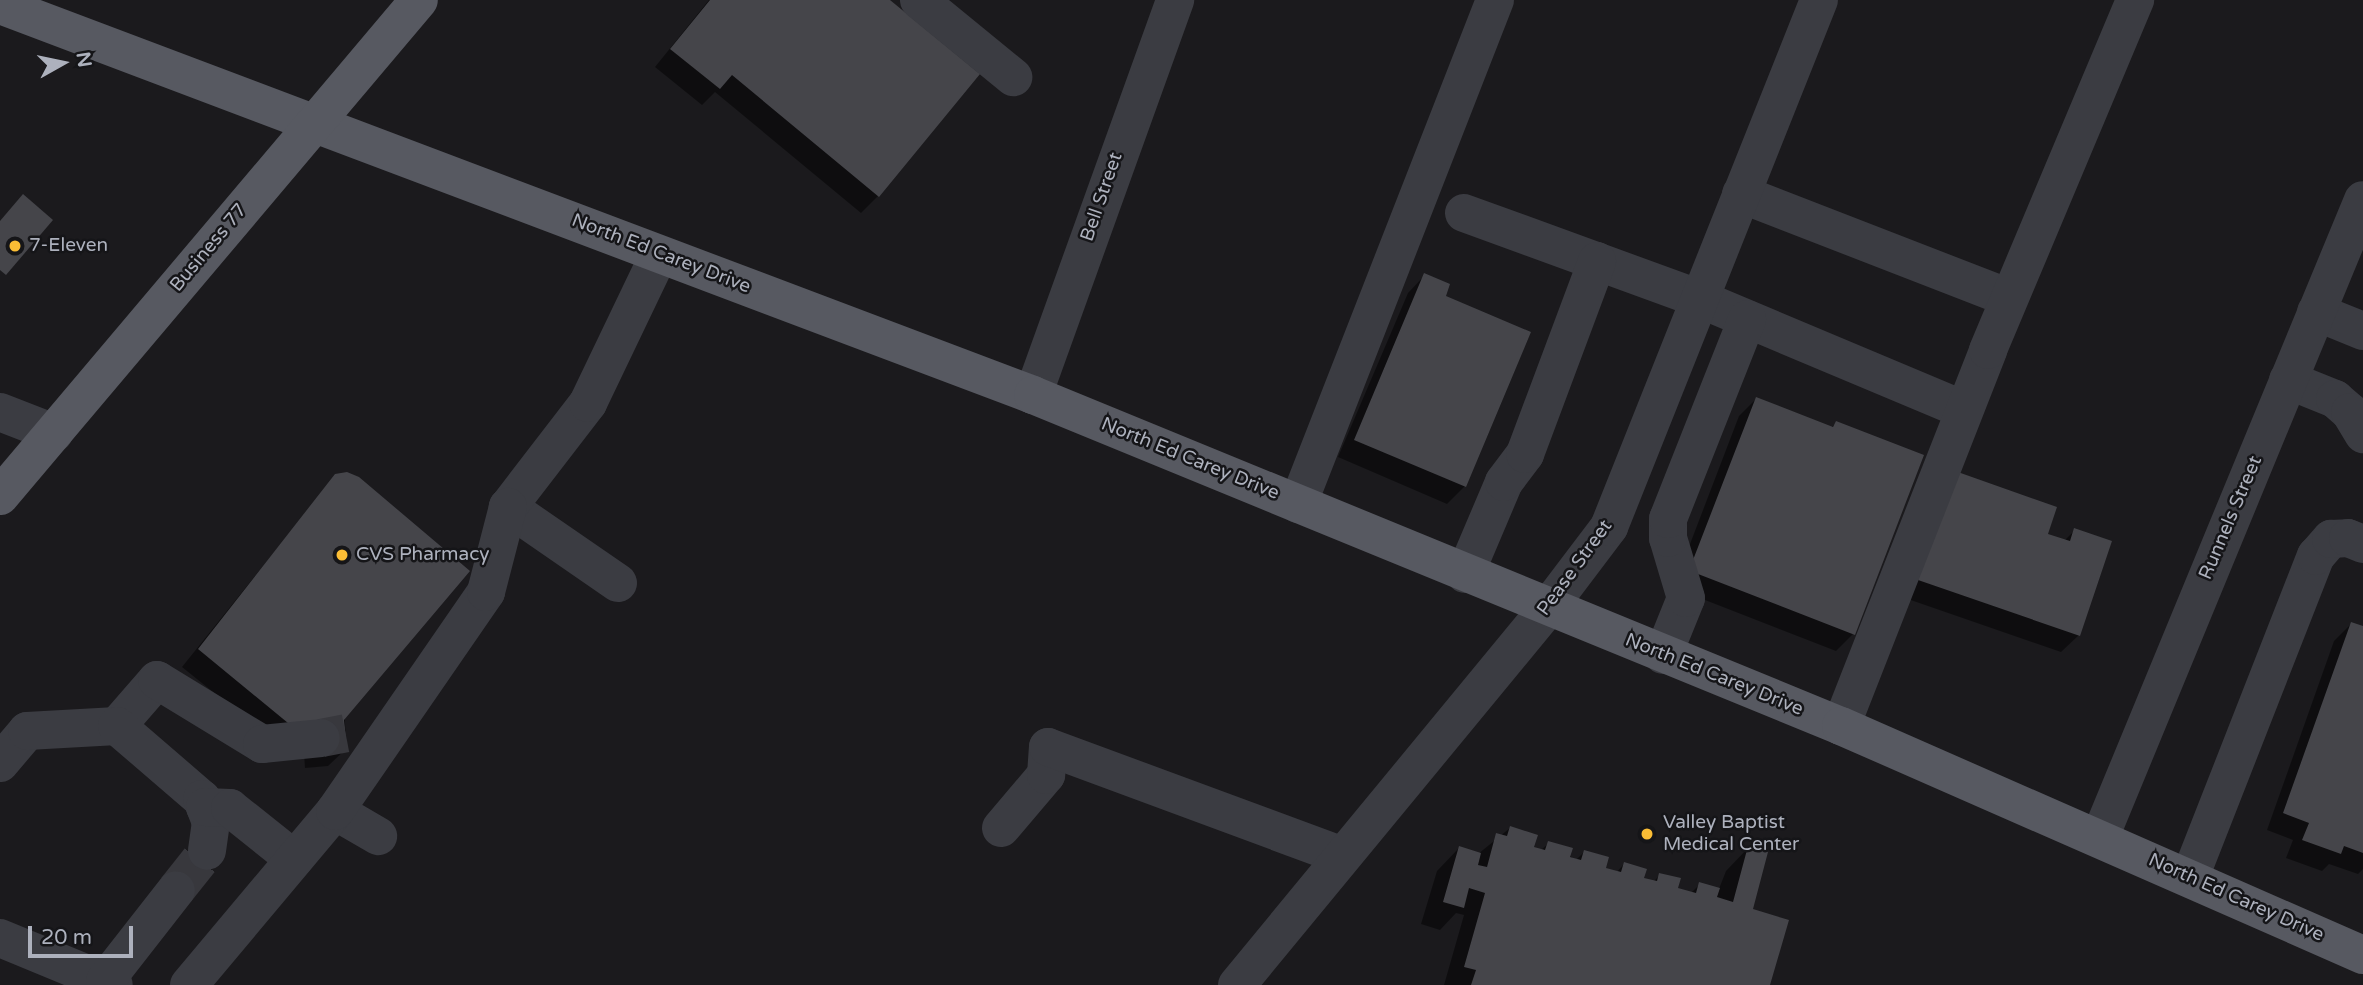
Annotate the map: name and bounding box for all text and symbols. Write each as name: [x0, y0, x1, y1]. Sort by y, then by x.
north arrow: [28, 28, 98, 98]
text: N: [72, 50, 96, 69]
street label: Bell Street: [1076, 150, 1128, 244]
street label: Business 77: [166, 199, 252, 297]
street label: North Ed Carey Drive: [568, 209, 754, 299]
place label: 7-Eleven: [29, 235, 108, 257]
marker: 7-Eleven: [7, 238, 23, 254]
street label: North Ed Carey Drive: [1098, 413, 1282, 505]
street label: Runnels Street: [2195, 453, 2267, 583]
street label: Pease Street: [1533, 516, 1617, 620]
place label: CVS Pharmacy: [356, 544, 490, 566]
marker: CVS Pharmacy: [334, 547, 350, 563]
street label: North Ed Carey Drive: [1622, 629, 1806, 721]
place label: Valley Baptist Medical Center: [1663, 812, 1799, 856]
marker: Valley Baptist Medical Center: [1637, 824, 1657, 844]
street label: North Ed Carey Drive: [2145, 849, 2327, 947]
scale bar: [32, 912, 136, 956]
text: 20 m: [41, 925, 92, 950]

